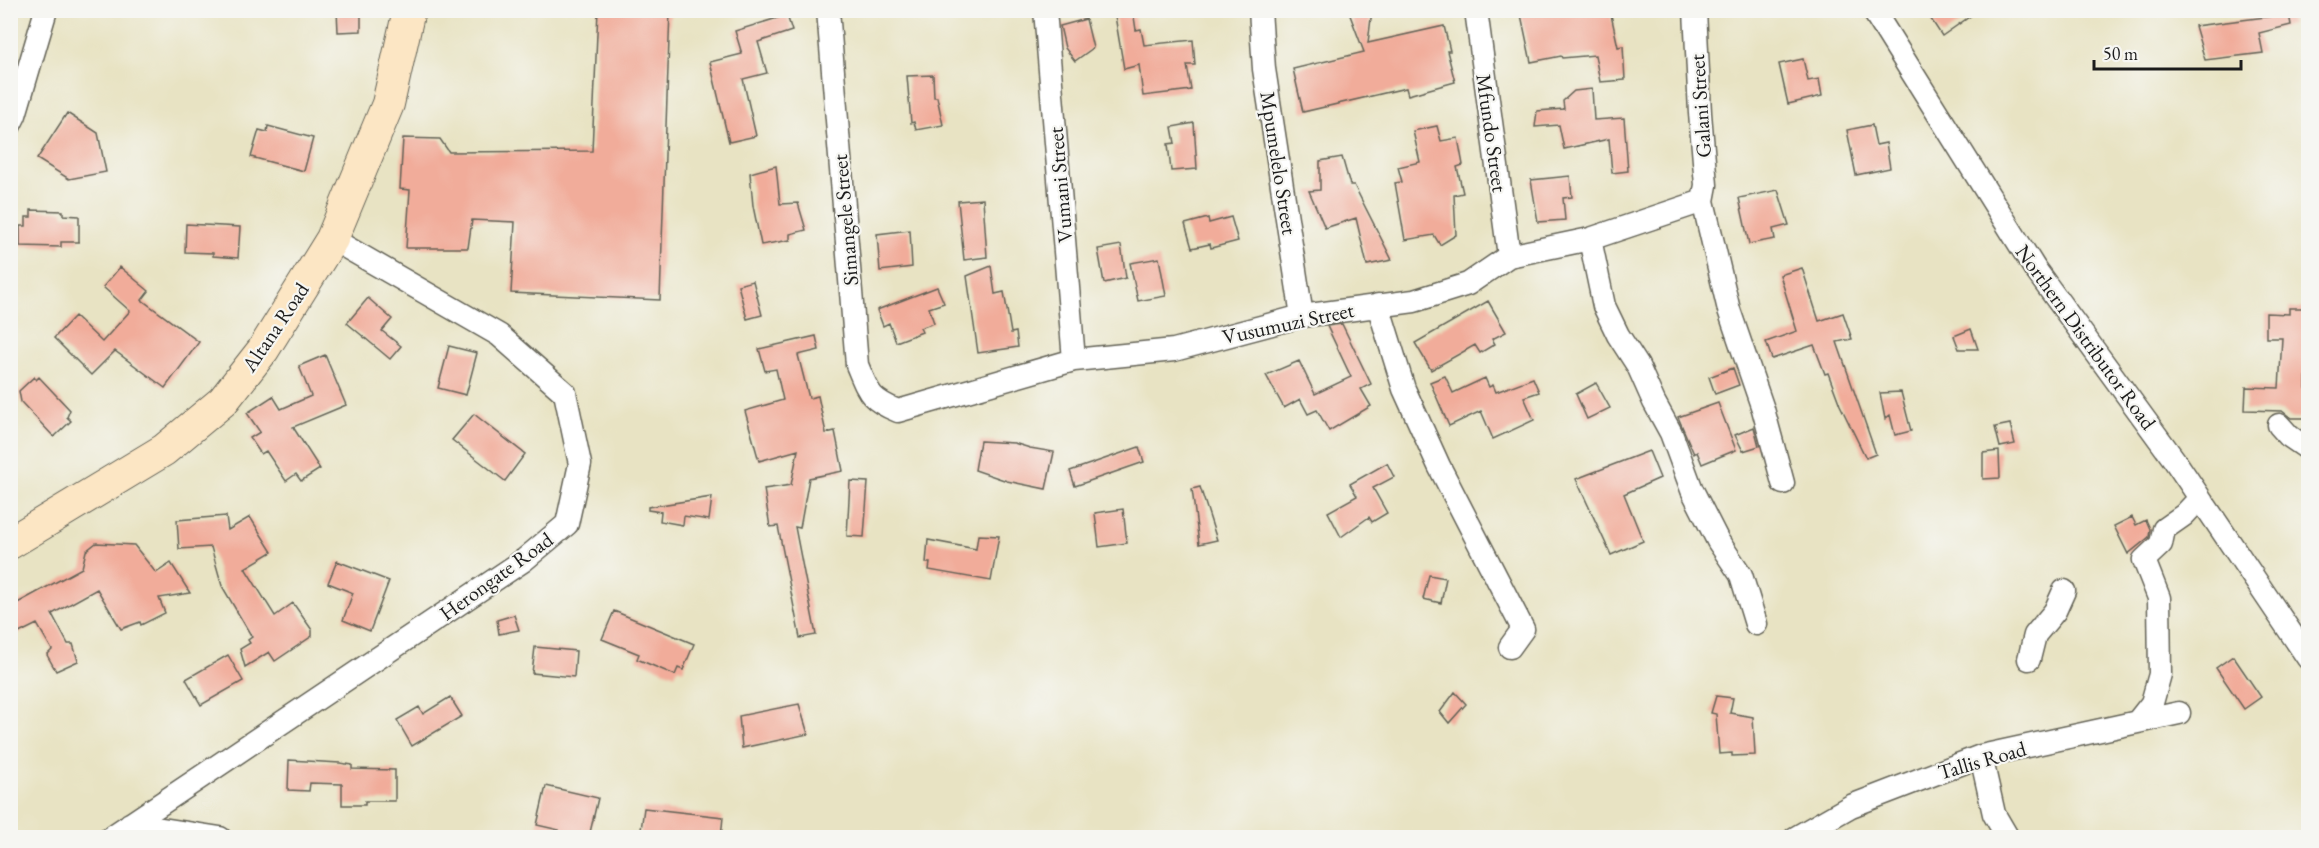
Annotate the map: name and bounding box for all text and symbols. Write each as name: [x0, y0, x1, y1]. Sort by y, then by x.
scale bar: [2094, 33, 2241, 71]
text: 50 m: [2103, 42, 2138, 65]
street label: Galani Street: [1683, 53, 1717, 159]
street label: Mfundo Street: [1470, 72, 1514, 194]
street label: Mpumelelo Street: [1254, 90, 1304, 237]
street label: Vumani Street: [1041, 125, 1079, 244]
street label: Simangele Street: [826, 153, 864, 287]
street label: Northern Distributor Road: [2010, 239, 2163, 435]
street label: Altana Road: [235, 277, 315, 378]
street label: Vusumuzi Street: [1220, 296, 1357, 350]
street label: Herongate Road: [434, 525, 558, 626]
street label: Tallis Road: [1935, 734, 2030, 785]

